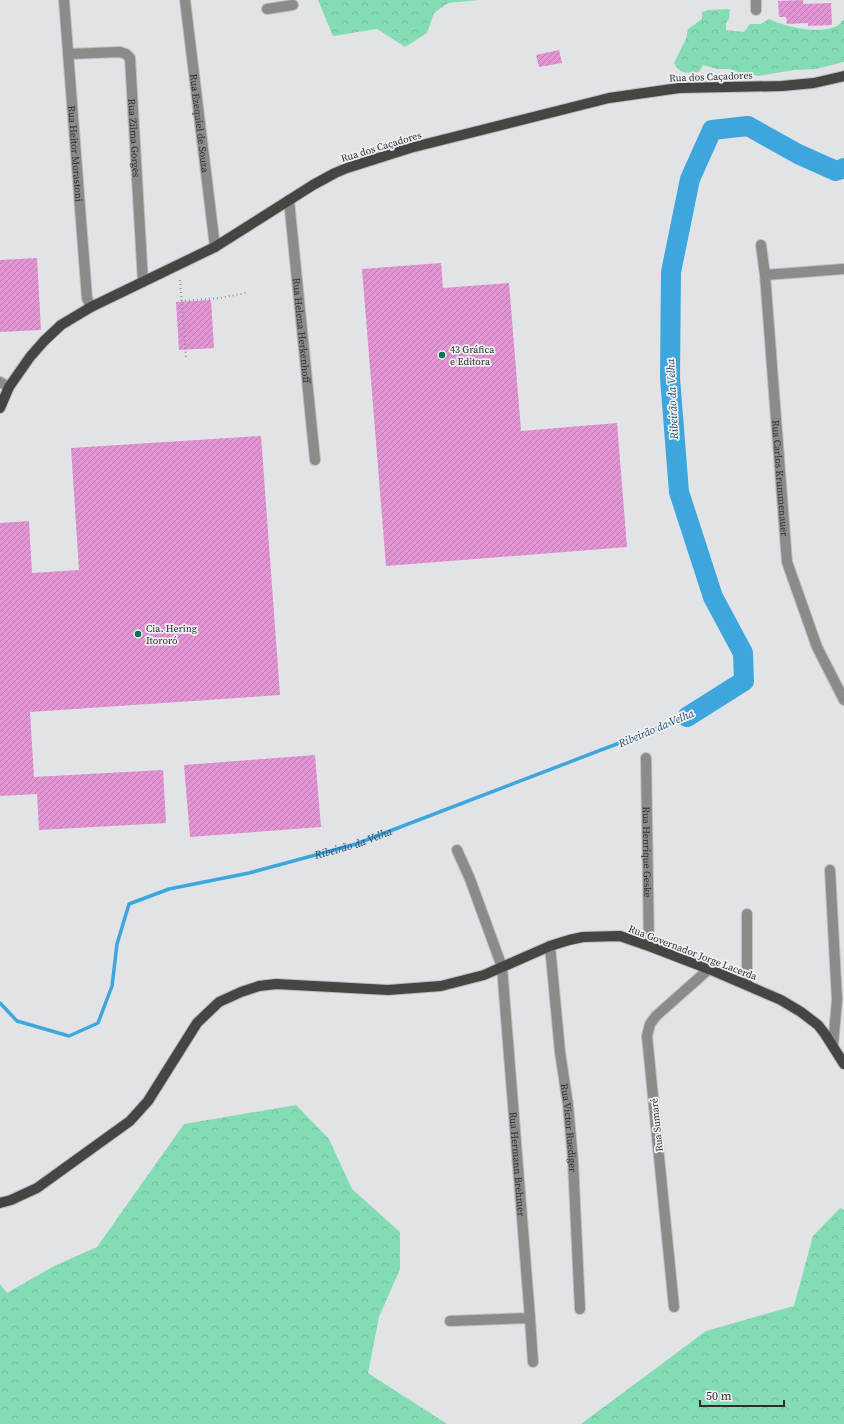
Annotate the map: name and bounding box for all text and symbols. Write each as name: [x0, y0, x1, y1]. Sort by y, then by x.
street label: Rua dos Caçadores: [669, 69, 753, 84]
street label: Rua Ezequiel de Souza: [187, 73, 212, 174]
street label: Rua Zilma Gorges: [125, 98, 143, 178]
street label: Rua Heitor Morastoni: [65, 105, 86, 202]
street label: Rua dos Caçadores: [339, 128, 423, 165]
street label: Rua Helena Herkenhoff: [290, 277, 313, 385]
place label: 43 Gráfica e Editora: [450, 343, 495, 368]
marker: 43 Gráfica e Editora: [437, 350, 447, 360]
water label: Ribeirão da Velha: [663, 358, 682, 441]
street label: Rua Carlos Krummenauer: [769, 420, 791, 538]
place label: Cia. Hering Itororó: [146, 622, 197, 647]
marker: Cia. Hering Itororó: [133, 629, 143, 639]
water label: Ribeirão da Velha: [615, 706, 697, 752]
street label: Rua Henrique Geske: [640, 806, 654, 898]
water label: Ribeirão da Velha: [312, 824, 395, 863]
street label: Rua Governador Jorge Lacerda: [627, 922, 760, 983]
street label: Rua Victor Ruediger: [558, 1083, 580, 1173]
street label: Rua Sumaré: [647, 1098, 666, 1152]
street label: Rua Hermann Brehmer: [507, 1111, 528, 1218]
scale bar: [700, 1382, 784, 1408]
text: 50 m: [706, 1388, 732, 1404]

